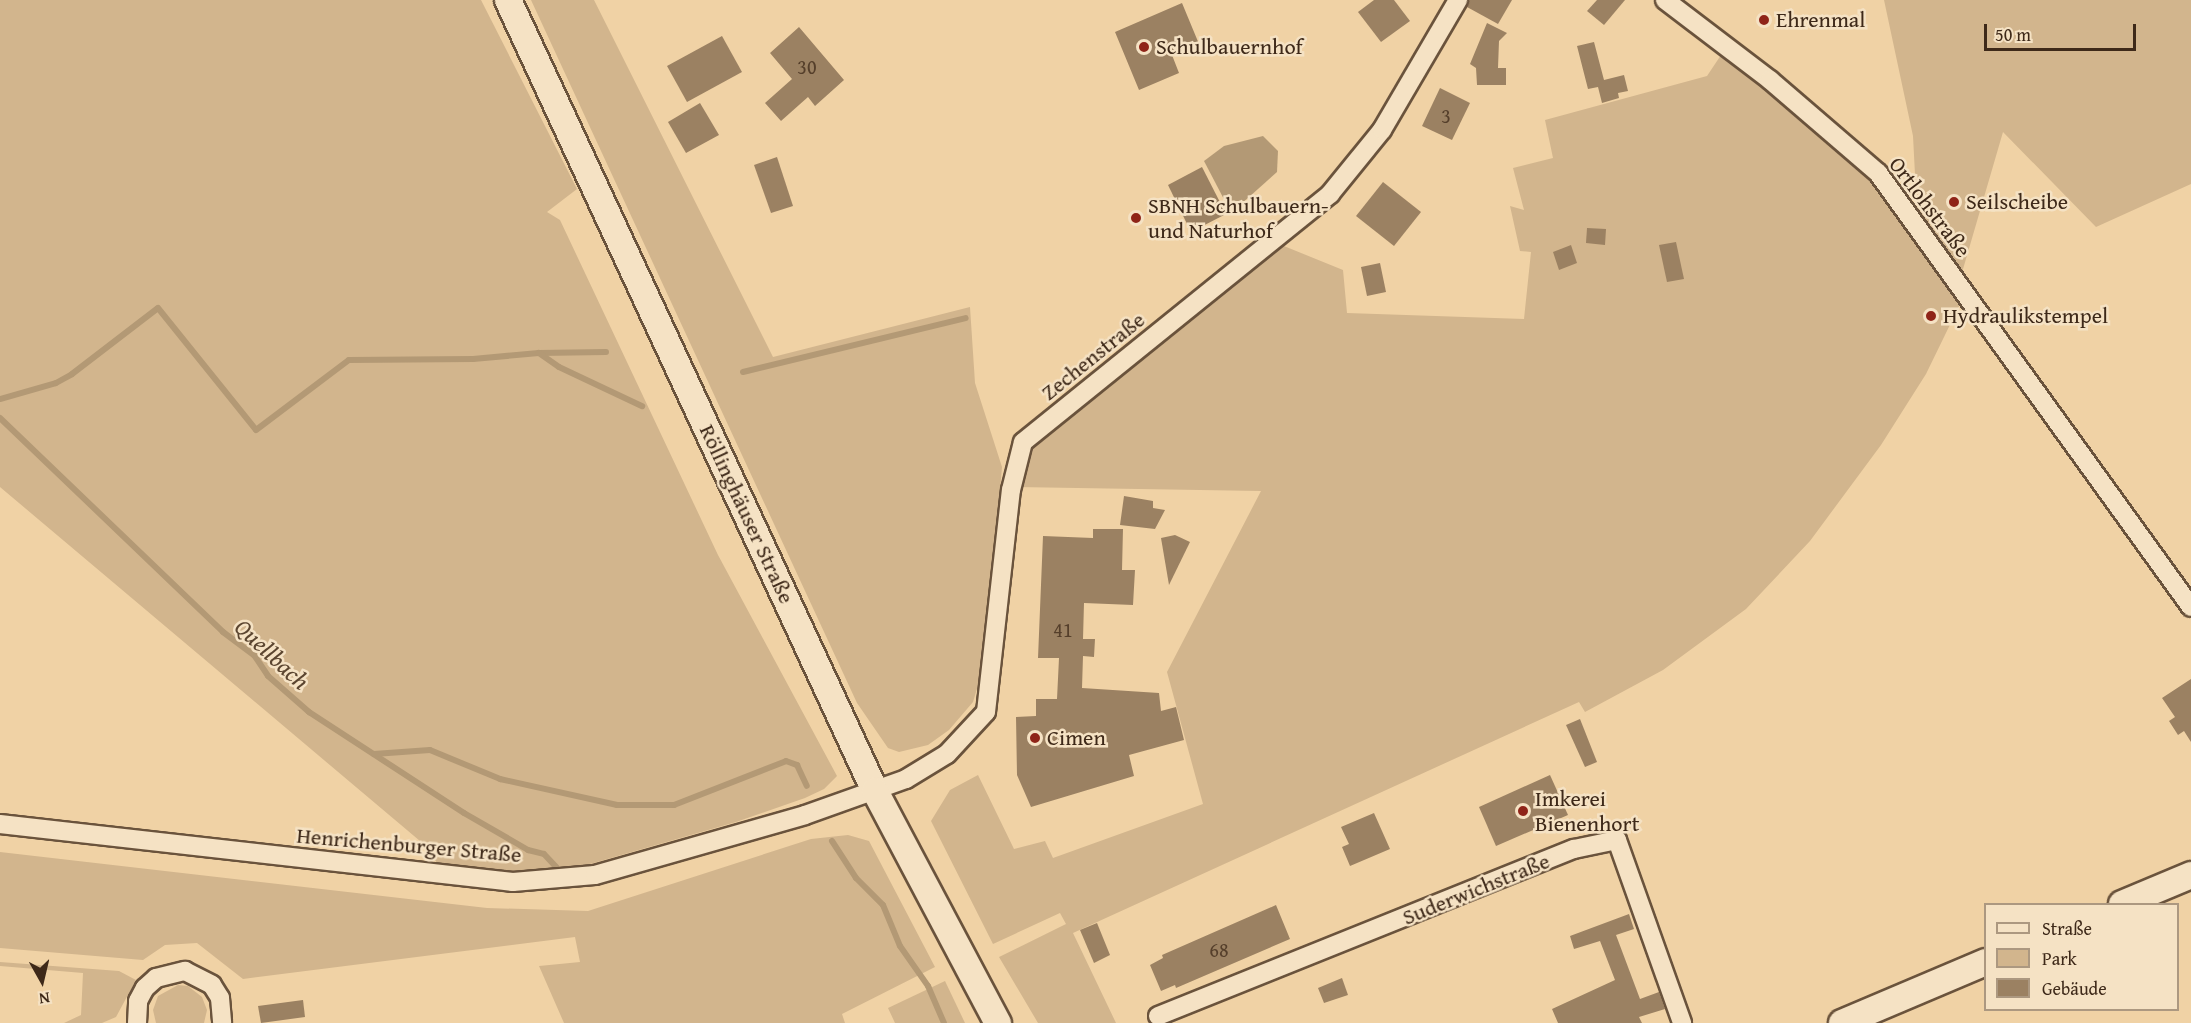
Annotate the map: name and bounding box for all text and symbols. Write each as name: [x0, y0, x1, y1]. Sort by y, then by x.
place label: Ehrenmal: [1776, 7, 1865, 33]
scale bar: [1987, 12, 2138, 50]
marker: Ehrenmal: [1757, 13, 1771, 27]
text: 50 m: [1995, 21, 2031, 48]
place label: Schulbauernhof: [1156, 34, 1303, 60]
marker: Schulbauernhof: [1137, 40, 1151, 54]
house number: 30: [797, 54, 817, 78]
house number: 3: [1441, 103, 1451, 127]
street label: Ortlohstraße: [1884, 152, 1976, 262]
place label: Seilscheibe: [1966, 189, 2068, 215]
place label: SBNH Schulbauern- und Naturhof: [1148, 192, 1329, 243]
marker: Seilscheibe: [1947, 195, 1961, 209]
marker: SBNH Schulbauern- und Naturhof: [1129, 211, 1143, 225]
place label: Hydraulikstempel: [1943, 303, 2108, 329]
street label: Zechenstraße: [1036, 306, 1150, 406]
marker: Hydraulikstempel: [1924, 309, 1938, 323]
street label: Röllinghäuser Straße: [694, 420, 800, 608]
water label: Quellbach: [229, 612, 315, 696]
house number: 41: [1053, 617, 1073, 641]
place label: Cimen: [1047, 725, 1106, 751]
marker: Cimen: [1028, 731, 1042, 745]
place label: Imkerei Bienenhort: [1535, 785, 1639, 836]
marker: Imkerei Bienenhort: [1516, 804, 1530, 818]
street label: Henrichenburger Straße: [296, 822, 522, 868]
street label: Suderwichstraße: [1399, 847, 1553, 931]
legend: [1984, 903, 2179, 1011]
text: Straße: [2042, 915, 2092, 942]
house number: 68: [1209, 937, 1229, 961]
text: Park: [2042, 945, 2077, 972]
north arrow: [12, 951, 72, 1011]
text: Gebäude: [2042, 975, 2107, 1002]
text: N: [38, 986, 51, 1011]

